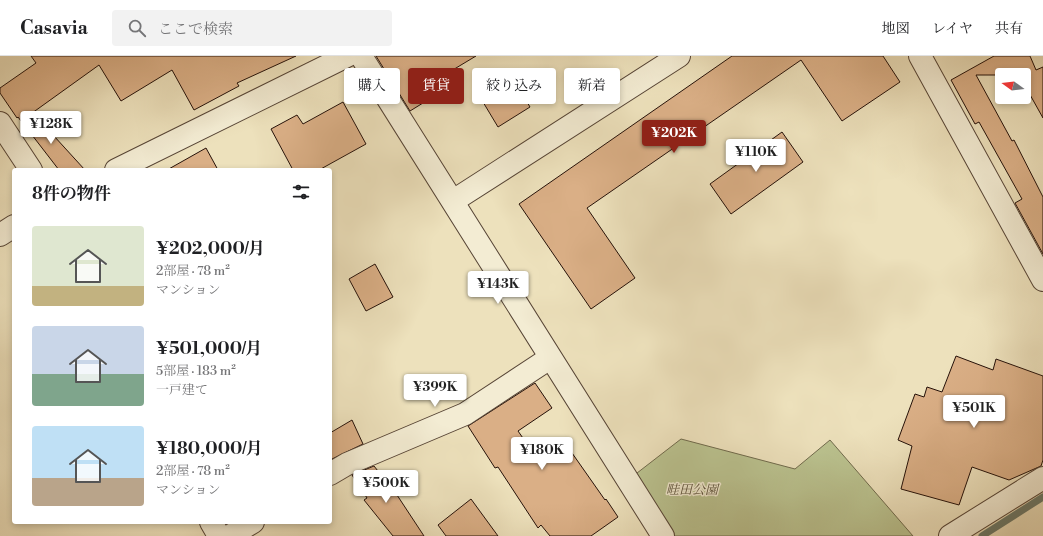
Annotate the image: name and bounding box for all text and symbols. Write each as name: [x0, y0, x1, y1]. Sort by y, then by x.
search box: [112, 10, 392, 46]
text: Casavia: [20, 16, 88, 40]
icon: search: [126, 17, 148, 39]
text: ここで検索: [158, 20, 233, 39]
text: 地図: [882, 20, 910, 38]
text: レイヤ: [932, 20, 973, 38]
text: 共有: [995, 20, 1023, 38]
chip: 購入: [344, 68, 400, 104]
chip: 賃貸: [408, 68, 464, 104]
chip: 絞り込み: [472, 68, 556, 104]
chip: 新着: [564, 68, 620, 104]
north arrow: [995, 68, 1031, 104]
map controls: [995, 68, 1031, 104]
pin: ¥128K: [23, 111, 79, 145]
text: ¥128K: [29, 116, 73, 132]
pin: ¥202K: [646, 120, 702, 154]
text: ¥202K: [651, 125, 697, 141]
pin: ¥110K: [728, 139, 784, 173]
text: ¥110K: [735, 144, 777, 160]
icon: filters: [290, 181, 312, 203]
text: 8件の物件: [32, 183, 111, 205]
text: ¥202,000/月: [156, 238, 265, 260]
icon: home: [64, 242, 112, 290]
text: 2部屋 · 78 m²: [156, 263, 230, 279]
pin: ¥143K: [470, 271, 526, 305]
text: ¥143K: [477, 276, 519, 292]
text: マンション: [156, 282, 220, 298]
text: ¥501,000/月: [156, 338, 262, 360]
icon: home: [64, 342, 112, 390]
text: 5部屋 · 183 m²: [156, 363, 236, 379]
pin: ¥399K: [407, 374, 463, 408]
text: ¥399K: [413, 379, 457, 395]
text: 一戸建て: [156, 382, 208, 398]
pin: ¥501K: [946, 395, 1002, 429]
text: ¥501K: [952, 400, 996, 416]
pin: ¥180K: [514, 437, 570, 471]
text: ¥180,000/月: [156, 438, 263, 460]
icon: home: [64, 442, 112, 490]
text: ¥180K: [520, 442, 564, 458]
text: 2部屋 · 78 m²: [156, 463, 230, 479]
pin: ¥500K: [358, 470, 414, 504]
text: ¥500K: [362, 475, 410, 491]
text: マンション: [156, 482, 220, 498]
park label: 畦田公園: [666, 482, 720, 498]

